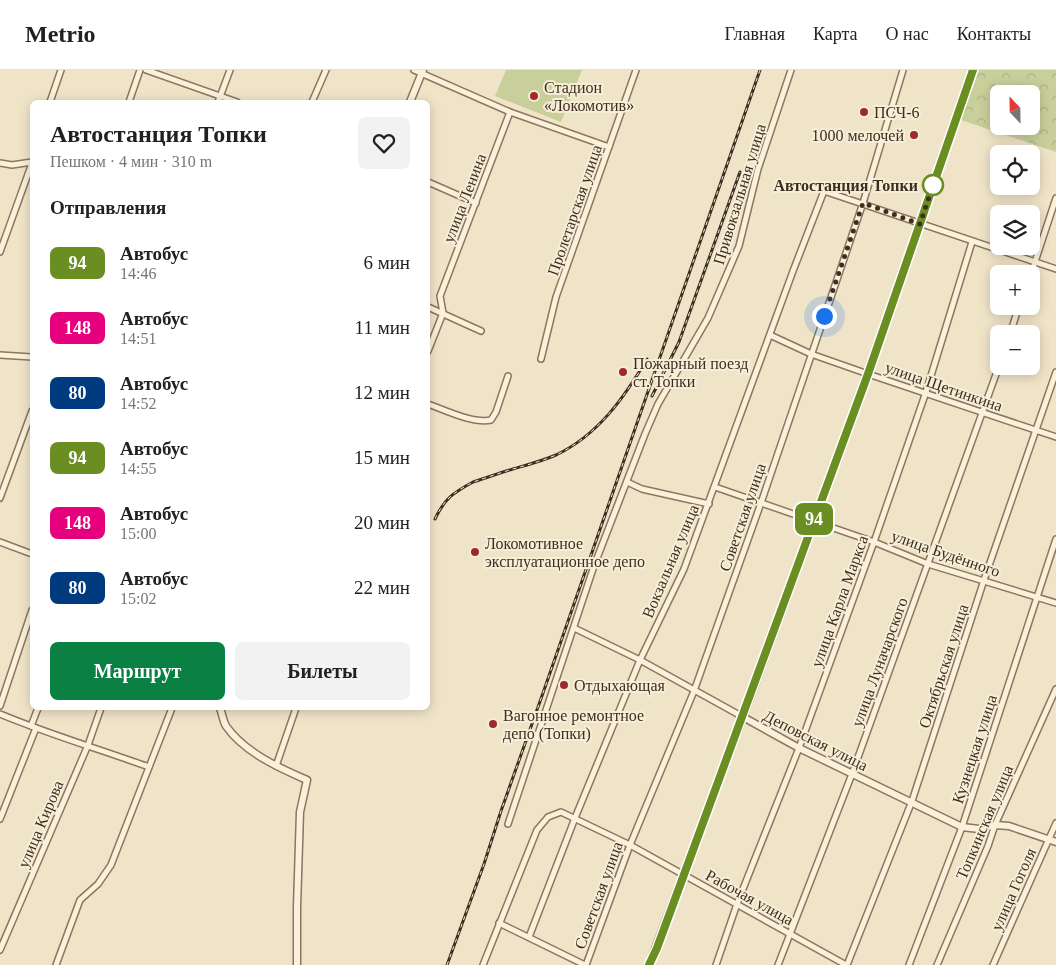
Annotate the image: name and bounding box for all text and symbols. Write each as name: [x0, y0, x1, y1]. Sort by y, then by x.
text: Metrio: [25, 21, 96, 47]
text: Главная: [725, 24, 785, 44]
text: Карта: [813, 24, 858, 44]
text: О нас: [886, 24, 929, 44]
text: Контакты: [957, 24, 1031, 44]
place label: Стадион «Локомотив»: [544, 79, 634, 114]
north arrow: [990, 85, 1040, 135]
map controls: [990, 85, 1040, 375]
marker: Стадион «Локомотив»: [528, 90, 540, 102]
place label: ПСЧ-6: [874, 104, 920, 121]
marker: ПСЧ-6: [858, 106, 870, 118]
button: heart: [358, 117, 410, 169]
text: Автостанция Топки: [50, 121, 267, 147]
street label: Привокзальная улица: [710, 122, 770, 267]
place label: 1000 мелочей: [811, 127, 904, 144]
marker: 1000 мелочей: [908, 129, 920, 141]
street label: Пролетарская улица: [544, 142, 606, 278]
button: locate: [990, 145, 1040, 195]
street label: улица Ленина: [440, 151, 490, 246]
text: Пешком · 4 мин · 310 m: [50, 153, 212, 170]
marker: Автостанция Топки: [922, 174, 944, 196]
place label: Автостанция Топки: [773, 177, 918, 194]
text: Отправления: [50, 197, 166, 218]
button: layers: [990, 205, 1040, 255]
text: Автобус: [120, 243, 188, 264]
text: 6 мин: [363, 252, 410, 273]
text: 94: [69, 253, 87, 273]
text: 14:46: [120, 265, 156, 282]
button: +: [990, 265, 1040, 315]
your location: [812, 304, 837, 329]
text: Автобус: [120, 308, 188, 329]
text: 11 мин: [355, 317, 410, 338]
text: 148: [64, 318, 91, 338]
button: −: [990, 325, 1040, 375]
text: 14:51: [120, 330, 156, 347]
place label: Пожарный поезд ст. Топки: [633, 355, 748, 390]
street label: улица Щетинкина: [883, 358, 1005, 415]
marker: Пожарный поезд ст. Топки: [617, 366, 629, 378]
text: Автобус: [120, 373, 188, 394]
text: 12 мин: [354, 382, 410, 403]
text: 80: [69, 383, 87, 403]
text: 14:52: [120, 395, 156, 412]
text: Автобус: [120, 438, 188, 459]
text: 15 мин: [354, 447, 410, 468]
text: 94: [69, 448, 87, 468]
text: 14:55: [120, 460, 156, 477]
street label: Советская улица: [716, 461, 770, 574]
street label: Вокзальная улица: [639, 502, 703, 621]
text: Автобус: [120, 503, 188, 524]
line badge: 94: [792, 503, 836, 535]
text: 94: [805, 509, 823, 529]
text: 20 мин: [354, 512, 410, 533]
text: 148: [64, 513, 91, 533]
text: 15:00: [120, 525, 156, 542]
street label: улица Будённого: [889, 527, 1002, 581]
street label: улица Карла Маркса: [808, 533, 872, 670]
place label: Локомотивное эксплуатационное депо: [485, 535, 645, 571]
marker: Локомотивное эксплуатационное депо: [469, 546, 481, 558]
text: Автобус: [120, 568, 188, 589]
text: 22 мин: [354, 577, 410, 598]
text: 80: [69, 578, 87, 598]
text: 15:02: [120, 590, 156, 607]
street label: улица Луначарского: [848, 595, 912, 729]
street label: Октябрьская улица: [915, 602, 972, 731]
button: Маршрут: [50, 642, 225, 700]
button: Билеты: [235, 642, 410, 700]
place label: Отдыхающая: [574, 677, 665, 695]
marker: Отдыхающая: [558, 679, 570, 691]
street label: Кузнецкая улица: [949, 693, 1001, 806]
place label: Вагонное ремонтное депо (Топки): [503, 707, 644, 743]
street label: Деповская улица: [760, 707, 871, 775]
marker: Вагонное ремонтное депо (Топки): [487, 718, 499, 730]
street label: Топкинская улица: [953, 762, 1017, 882]
street label: улица Кирова: [14, 778, 67, 871]
street label: Советская улица: [571, 839, 627, 952]
street label: улица Гоголя: [988, 845, 1040, 934]
street label: Рабочая улица: [702, 866, 797, 929]

